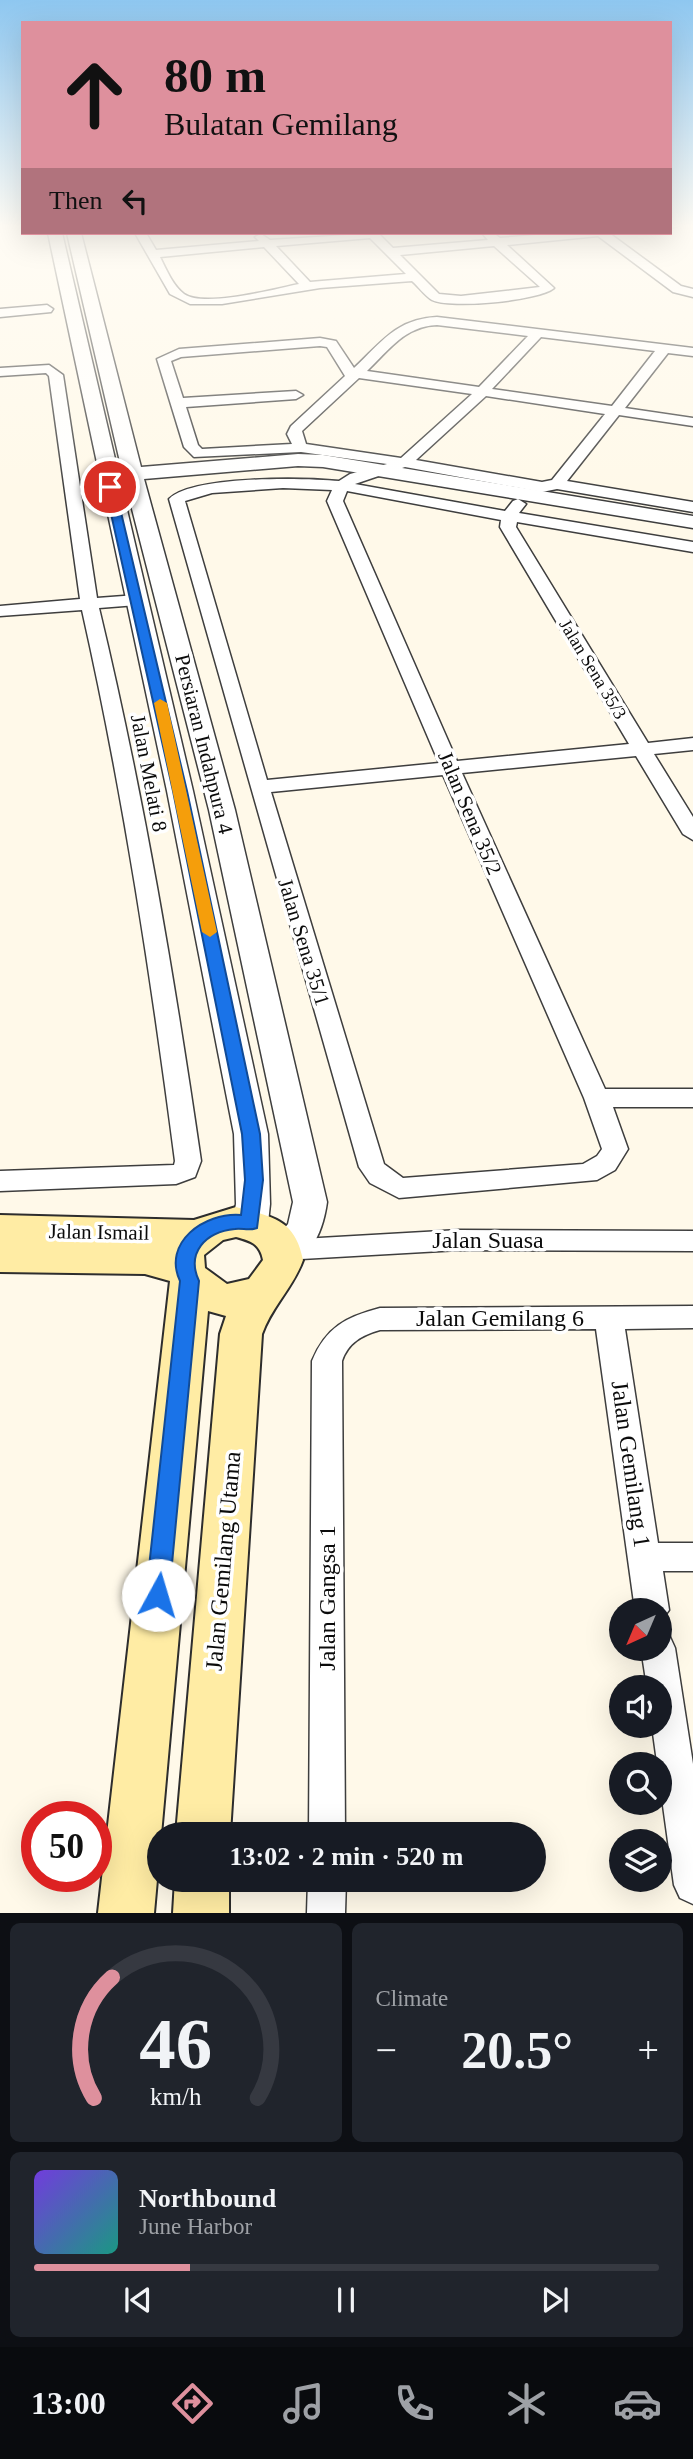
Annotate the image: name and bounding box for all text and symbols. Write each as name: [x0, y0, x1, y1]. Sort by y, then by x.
text: 80 m: [164, 48, 266, 103]
icon: ahead: [49, 49, 140, 140]
text: Bulatan Gemilang: [164, 106, 398, 142]
icon: left: [116, 182, 154, 220]
text: Then: [49, 186, 102, 215]
pin: [80, 457, 140, 517]
icon: arrive: [91, 468, 129, 506]
street label: Jalan Sena 35/3: [555, 615, 631, 723]
street label: Persiaran Indahpura 4: [170, 652, 238, 837]
street label: Jalan Melati 8: [126, 712, 172, 834]
street label: Jalan Sena 35/2: [433, 748, 507, 878]
street label: Jalan Sena 35/1: [273, 875, 335, 1009]
street label: Jalan Ismail: [48, 1219, 150, 1245]
street label: Jalan Suasa: [432, 1227, 544, 1253]
street label: Jalan Gemilang 6: [416, 1305, 584, 1331]
street label: Jalan Gemilang 1: [606, 1379, 656, 1549]
street label: Jalan Gemilang Utama: [200, 1450, 246, 1672]
street label: Jalan Gangsa 1: [314, 1525, 340, 1671]
position arrow: [121, 1558, 195, 1632]
north arrow: [609, 1598, 672, 1661]
map controls: [609, 1598, 672, 1892]
button: sound: [609, 1675, 672, 1738]
button: search: [609, 1752, 672, 1815]
speed limit sign: 50: [21, 1801, 112, 1892]
button: layers: [609, 1829, 672, 1892]
text: 13:02 · 2 min · 520 m: [230, 1842, 464, 1871]
text: Climate: [376, 1986, 448, 2011]
text: 46: [139, 2004, 212, 2085]
text: 20.5°: [461, 2022, 573, 2079]
text: −: [376, 2029, 397, 2071]
text: +: [638, 2029, 659, 2071]
text: km/h: [150, 2083, 202, 2110]
text: Northbound: [139, 2184, 276, 2213]
text: June Harbor: [139, 2214, 252, 2239]
icon: previous: [119, 2281, 157, 2319]
icon: pause: [327, 2281, 365, 2319]
icon: next: [536, 2281, 574, 2319]
icon: directions: [168, 2379, 217, 2428]
icon: music: [279, 2379, 328, 2428]
icon: phone: [390, 2379, 439, 2428]
icon: climate: [502, 2379, 551, 2428]
icon: car: [613, 2379, 662, 2428]
text: 13:00: [31, 2385, 106, 2421]

